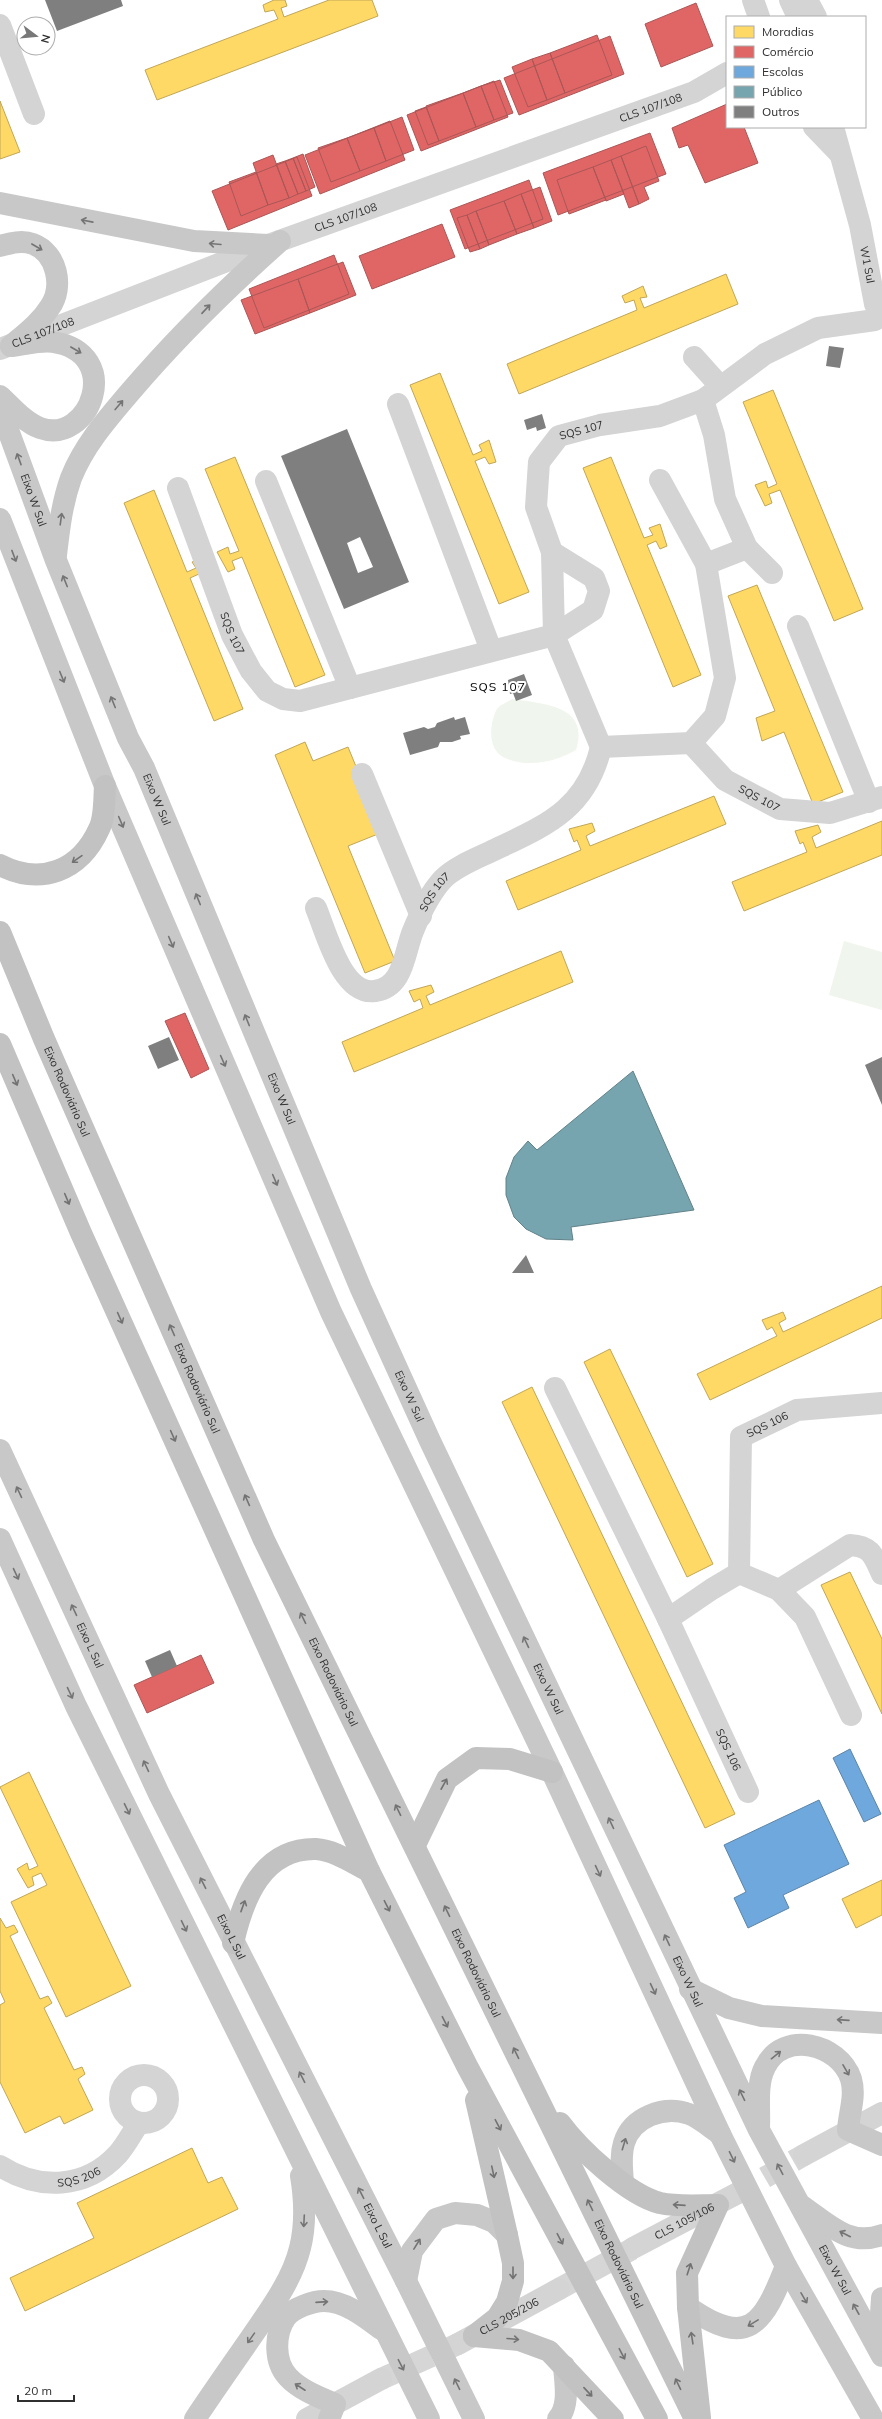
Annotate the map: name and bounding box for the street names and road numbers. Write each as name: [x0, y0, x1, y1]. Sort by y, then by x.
street label: CLS 107/108: [617, 90, 684, 125]
street label: CLS 107/108: [312, 199, 379, 235]
street label: W1 Sul: [857, 245, 878, 284]
street label: CLS 107/108: [10, 314, 76, 351]
street label: SQS 107: [558, 417, 605, 443]
street label: Eixo W Sul: [18, 472, 50, 528]
street label: SQS 107: [217, 610, 248, 657]
street label: Eixo W Sul: [140, 771, 174, 827]
street label: SQS 107: [736, 781, 782, 815]
street label: SQS 107: [416, 869, 453, 914]
street label: Eixo Rodoviário Sul: [41, 1044, 93, 1139]
street label: Eixo W Sul: [265, 1070, 299, 1127]
street label: Eixo Rodoviário Sul: [171, 1341, 223, 1435]
street label: Eixo W Sul: [392, 1368, 427, 1424]
street label: SQS 106: [744, 1408, 791, 1440]
street label: Eixo L Sul: [74, 1620, 107, 1670]
street label: Eixo Rodoviário Sul: [306, 1635, 361, 1729]
street label: Eixo W Sul: [530, 1661, 567, 1717]
street label: SQS 106: [713, 1726, 744, 1773]
street label: Eixo L Sul: [214, 1912, 249, 1962]
street label: Eixo Rodoviário Sul: [449, 1926, 504, 2020]
street label: Eixo W Sul: [670, 1953, 706, 2009]
street label: SQS 206: [57, 2163, 104, 2190]
street label: CLS 105/106: [652, 2199, 717, 2243]
street label: Eixo L Sul: [361, 2201, 395, 2251]
street label: Eixo Rodoviário Sul: [591, 2217, 647, 2311]
street label: Eixo W Sul: [816, 2242, 854, 2297]
street label: CLS 205/206: [477, 2294, 542, 2338]

